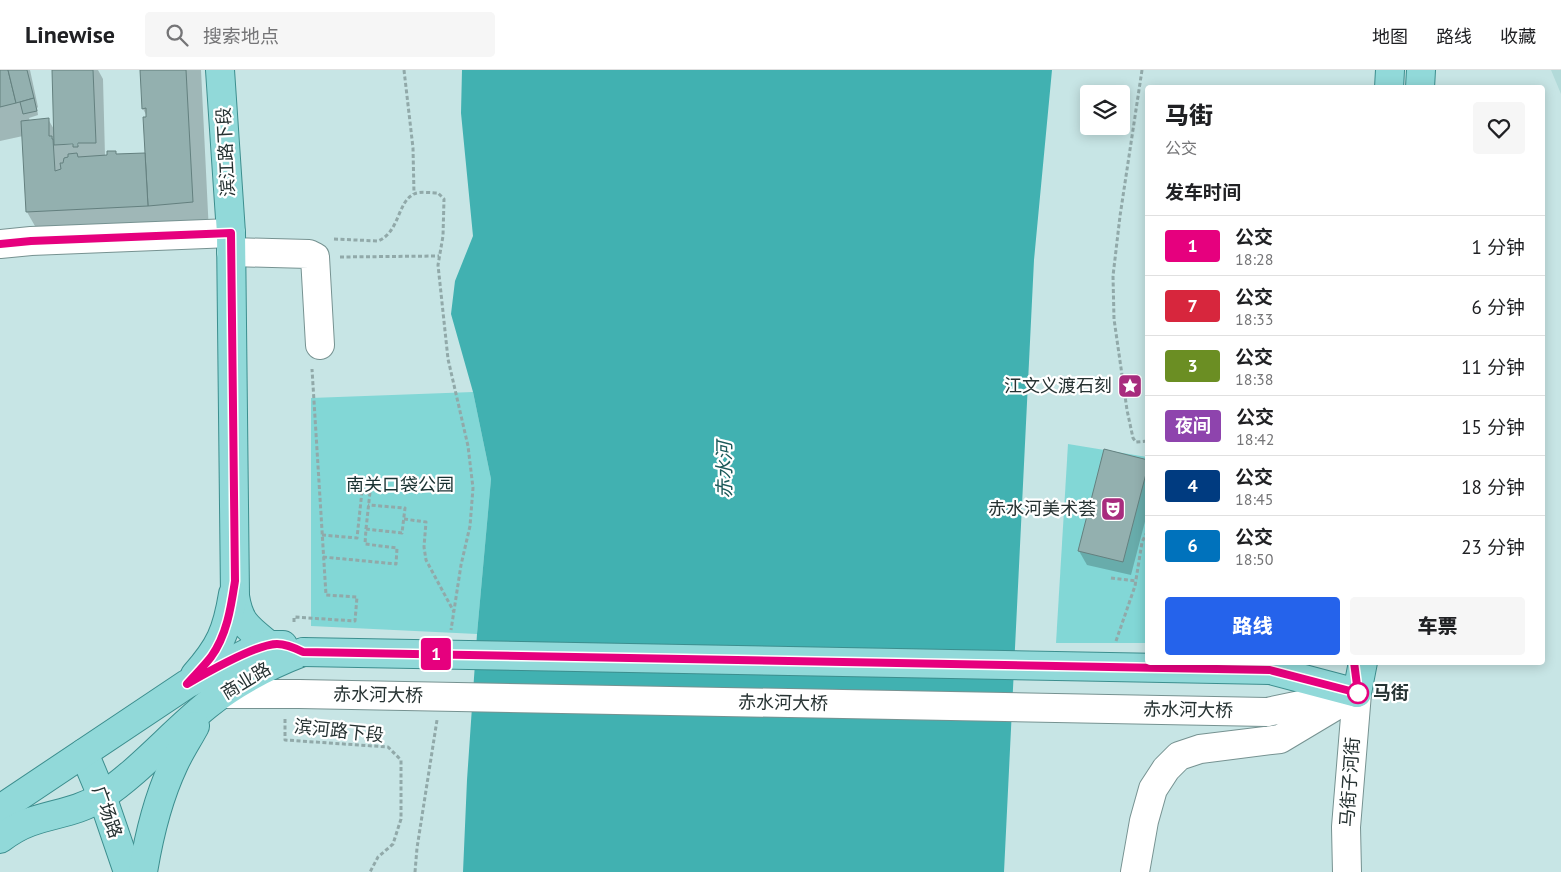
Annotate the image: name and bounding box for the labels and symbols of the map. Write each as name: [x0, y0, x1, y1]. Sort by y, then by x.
street label: 滨江路下段: [212, 106, 239, 198]
place icon: 江文义渡石刻: [1117, 373, 1143, 399]
place label: 江文义渡石刻: [1004, 374, 1112, 397]
water label: 赤水河: [712, 438, 736, 499]
park label: 南关口袋公园: [346, 473, 454, 496]
theatre icon: 赤水河美术荟: [1100, 496, 1126, 522]
place label: 赤水河美术荟: [988, 497, 1096, 520]
line badge: 1: [420, 638, 452, 670]
street label: 商业路: [217, 657, 275, 704]
place label: 马街: [1373, 681, 1409, 704]
street label: 赤水河大桥: [333, 682, 423, 707]
marker: 马街: [1347, 682, 1369, 704]
street label: 赤水河大桥: [738, 690, 828, 715]
street label: 赤水河大桥: [1143, 697, 1233, 722]
street label: 滨河路下段: [293, 714, 385, 747]
street label: 马街子河街: [1335, 736, 1364, 828]
street label: 广场路: [87, 783, 128, 841]

